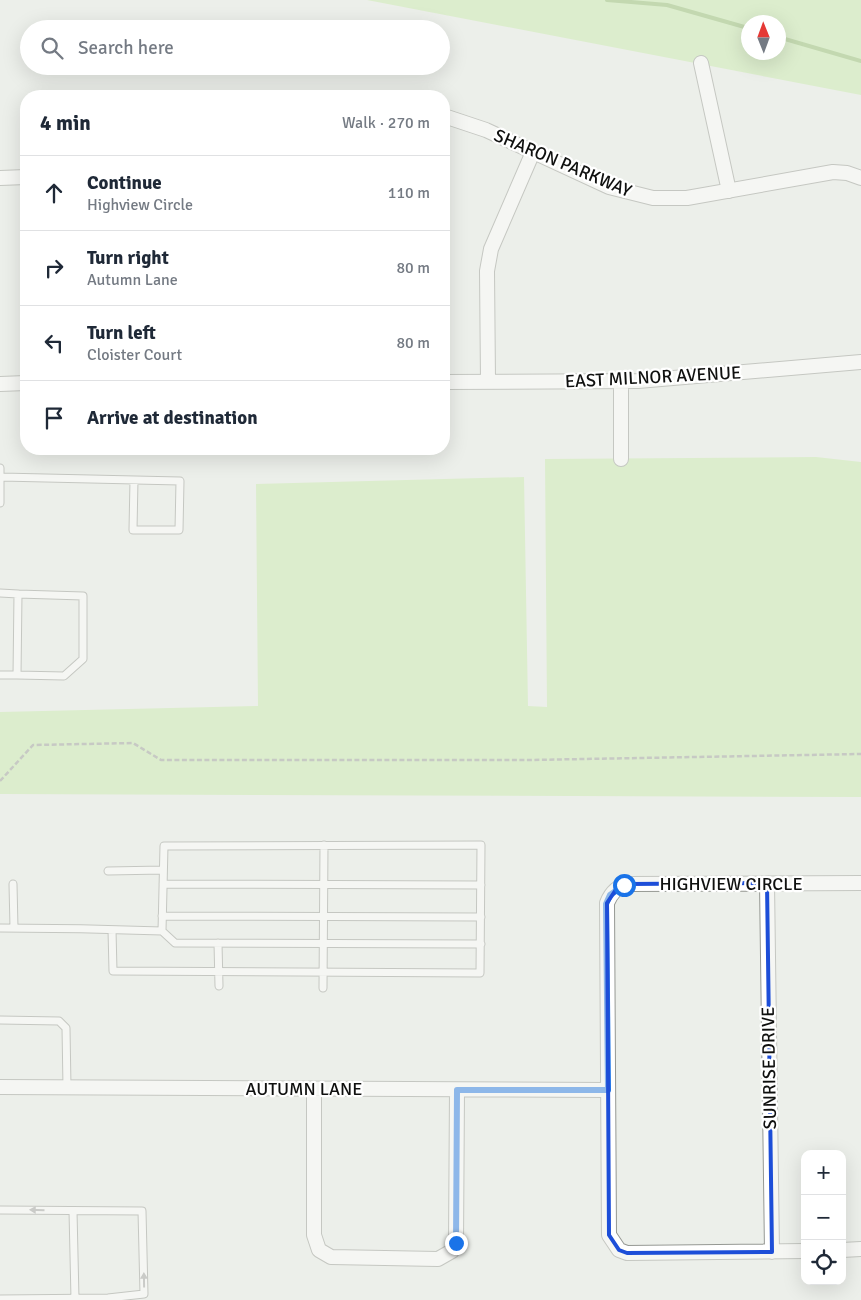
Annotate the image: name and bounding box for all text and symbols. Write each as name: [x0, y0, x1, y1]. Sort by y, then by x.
north arrow: [741, 15, 786, 60]
search box: [20, 20, 450, 75]
icon: search: [38, 34, 66, 62]
text: Search here: [78, 36, 174, 60]
text: 4 min: [40, 110, 91, 136]
text: Walk · 270 m: [342, 113, 430, 133]
street label: SHARON PARKWAY: [491, 124, 635, 202]
text: Continue: [87, 171, 162, 195]
icon: ahead: [40, 179, 68, 207]
text: 110 m: [388, 183, 430, 203]
text: Highview Circle: [87, 195, 193, 215]
text: Turn right: [87, 246, 169, 270]
icon: right: [40, 254, 68, 282]
text: 80 m: [396, 258, 430, 278]
text: Autumn Lane: [87, 270, 178, 290]
text: Turn left: [87, 321, 156, 345]
icon: left: [40, 329, 68, 357]
text: 80 m: [396, 333, 430, 353]
text: Cloister Court: [87, 345, 182, 365]
street label: EAST MILNOR AVENUE: [564, 361, 742, 393]
icon: arrive: [40, 404, 68, 432]
text: Arrive at destination: [87, 406, 258, 430]
street label: HIGHVIEW CIRCLE: [659, 873, 803, 895]
route start: [613, 874, 636, 897]
street label: SUNRISE DRIVE: [757, 1006, 781, 1130]
street label: AUTUMN LANE: [246, 1078, 362, 1100]
map controls: [801, 1150, 846, 1285]
button: +: [801, 1150, 846, 1195]
button: −: [801, 1195, 846, 1240]
one-way arrow: [28, 1206, 44, 1214]
route end: [445, 1232, 468, 1255]
button: locate: [801, 1240, 846, 1285]
one-way arrow: [139, 1271, 147, 1287]

